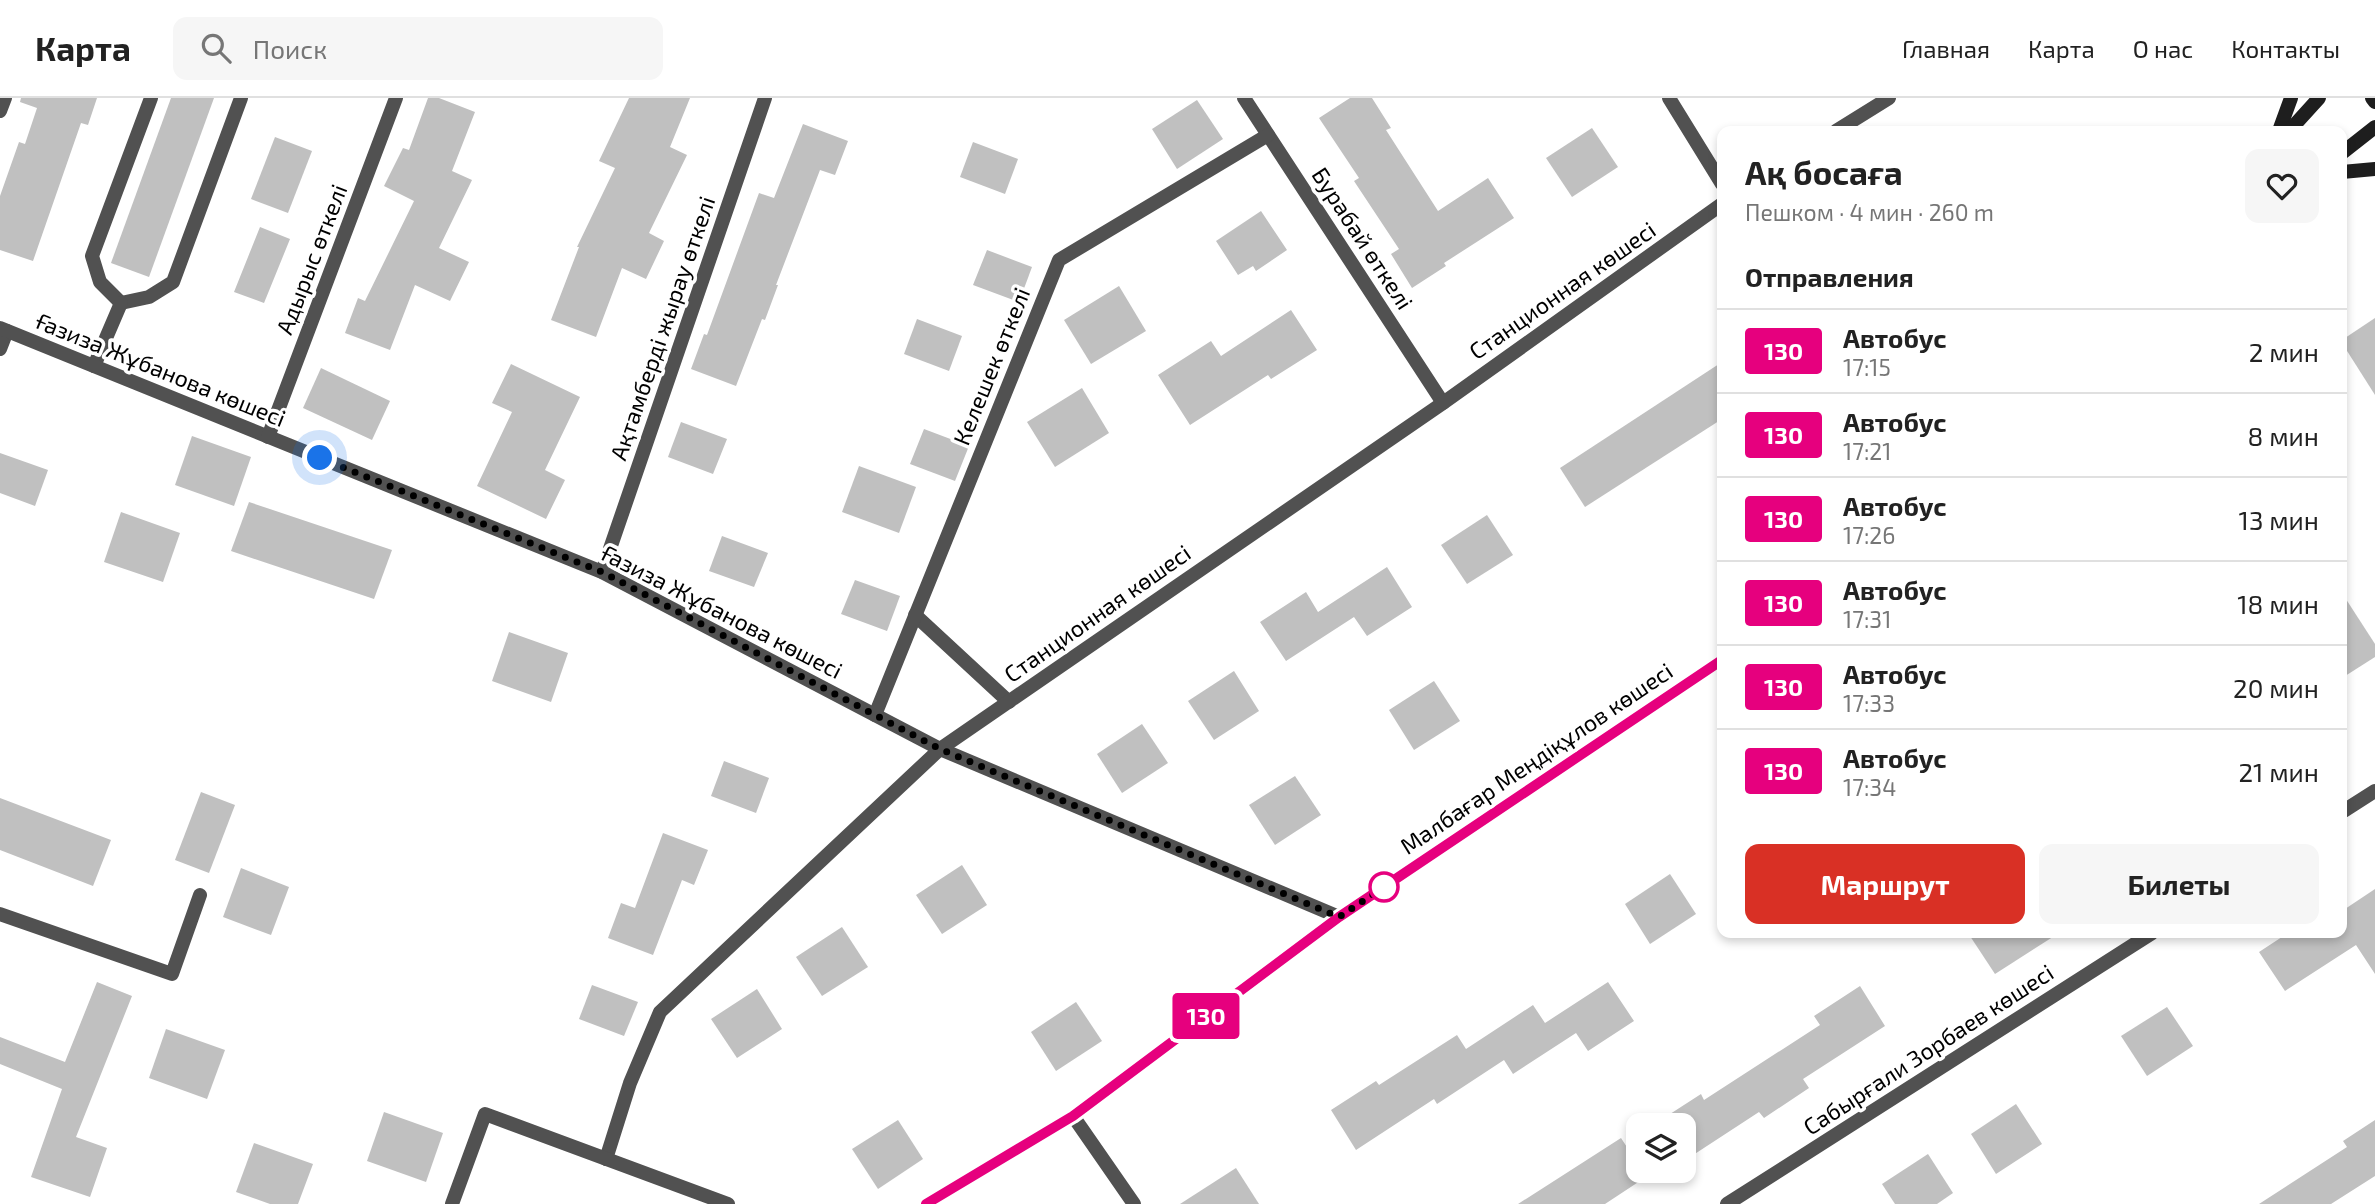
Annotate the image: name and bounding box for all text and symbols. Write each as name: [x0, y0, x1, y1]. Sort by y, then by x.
search box: [173, 17, 663, 80]
text: Карта: [35, 28, 131, 68]
icon: search: [197, 29, 235, 67]
text: Поиск: [253, 33, 327, 64]
text: Главная: [1902, 34, 1990, 63]
text: Карта: [2028, 34, 2095, 63]
text: О нас: [2133, 34, 2193, 63]
text: Контакты: [2231, 34, 2340, 63]
button: heart: [2245, 149, 2319, 223]
text: Ақ босаға: [1745, 152, 1903, 192]
street label: Бурабай өткелі: [1306, 162, 1419, 315]
street label: Адырыс өткелі: [270, 180, 352, 338]
street label: Ақтамберді жырау өткелі: [604, 192, 721, 464]
text: Пешком · 4 мин · 260 m: [1745, 198, 1994, 226]
street label: Станционная көшесі: [1463, 215, 1661, 365]
text: Отправления: [1745, 261, 1914, 292]
street label: Келешек өткелі: [947, 283, 1035, 449]
street label: Ғазиза Жұбанова көшесі: [32, 306, 290, 432]
text: Автобус: [1843, 322, 1946, 353]
text: 130: [1764, 336, 1803, 365]
text: 2 мин: [2249, 336, 2319, 367]
text: 17:15: [1843, 353, 1891, 381]
text: Автобус: [1843, 406, 1946, 437]
text: 130: [1764, 420, 1803, 449]
text: 8 мин: [2248, 420, 2319, 451]
text: 17:21: [1843, 437, 1891, 465]
your location: [302, 440, 337, 475]
text: Автобус: [1843, 490, 1946, 521]
text: 130: [1764, 504, 1803, 533]
text: 13 мин: [2239, 504, 2319, 535]
text: 17:26: [1843, 521, 1895, 549]
street label: Ғазиза Жұбанова көшесі: [597, 538, 847, 684]
street label: Станционная көшесі: [998, 538, 1196, 688]
text: Автобус: [1843, 574, 1946, 605]
text: 130: [1764, 588, 1803, 617]
text: 18 мин: [2237, 588, 2319, 619]
text: 17:31: [1843, 605, 1891, 633]
street label: Малбағар Меңдіқұлов көшесі: [1395, 656, 1677, 860]
text: Автобус: [1843, 658, 1946, 689]
text: 130: [1764, 672, 1803, 701]
text: 20 мин: [2233, 672, 2319, 703]
text: 17:33: [1843, 689, 1895, 717]
text: Автобус: [1843, 742, 1946, 773]
text: 130: [1764, 756, 1803, 785]
text: 21 мин: [2238, 756, 2319, 787]
text: 17:34: [1843, 773, 1896, 801]
button: Маршрут: [1745, 844, 2025, 924]
button: Билеты: [2039, 844, 2319, 924]
unlabelled marker: [1369, 872, 1399, 902]
street label: Сабырғали Зорбаев көшесі: [1798, 958, 2058, 1140]
line badge: 130: [1166, 993, 1246, 1039]
text: 130: [1186, 1001, 1226, 1030]
map controls: [1626, 1113, 1696, 1183]
button: layers: [1626, 1113, 1696, 1183]

